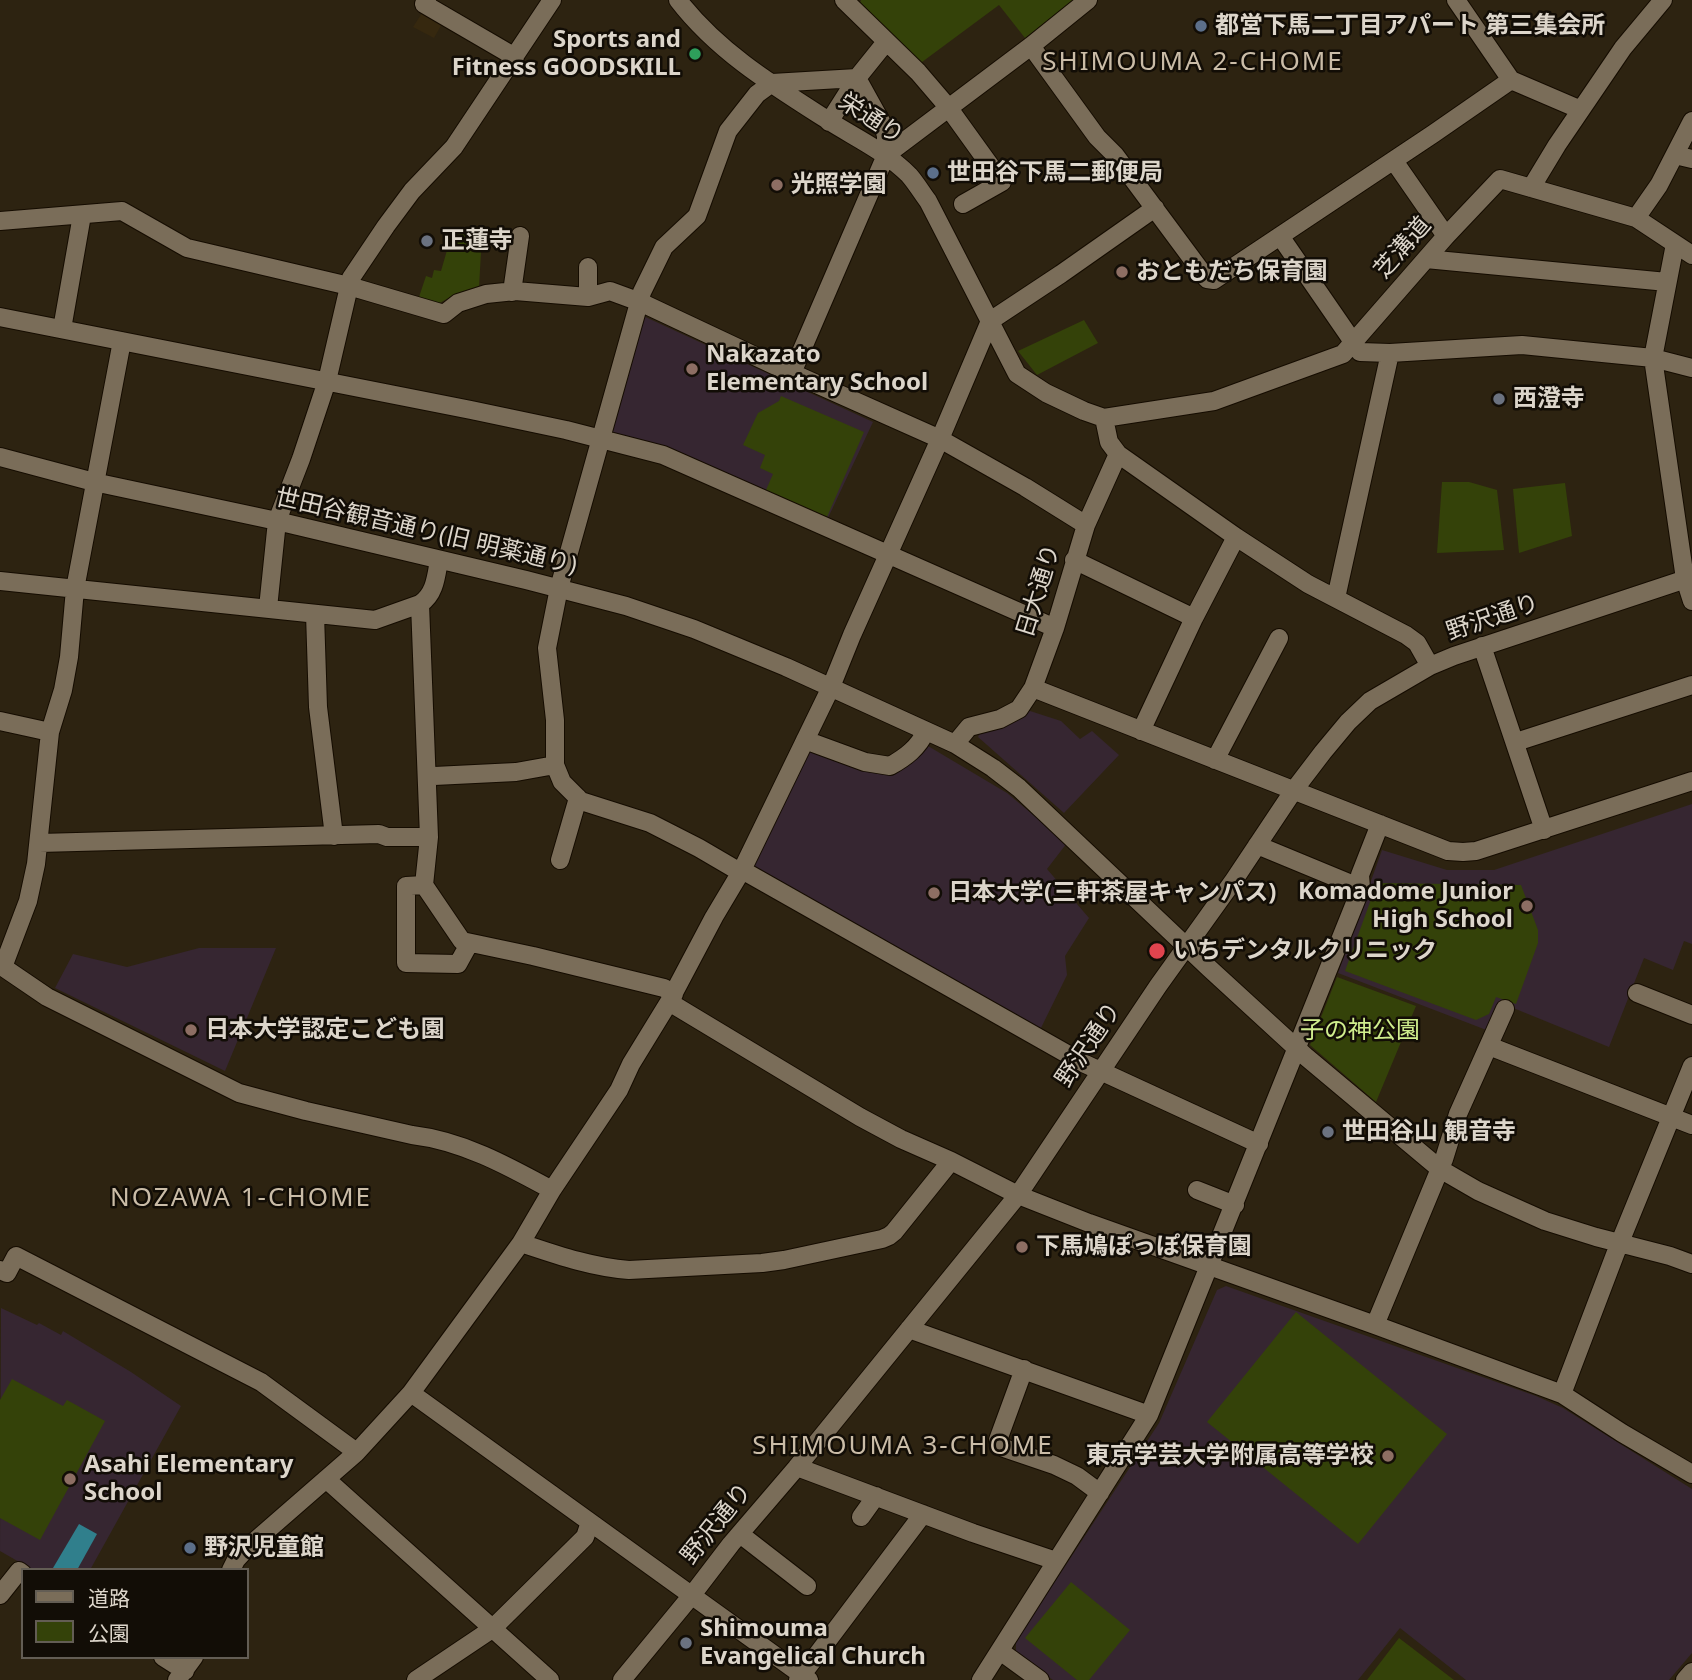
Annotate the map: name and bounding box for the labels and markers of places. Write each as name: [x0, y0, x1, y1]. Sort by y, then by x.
place label: 都営下馬二丁目アパート 第三集会所: [1215, 12, 1605, 40]
marker: 都営下馬二丁目アパート 第三集会所: [1193, 18, 1209, 34]
place label: Sports and Fitness GOODSKILL: [452, 26, 681, 82]
marker: Sports and Fitness GOODSKILL: [687, 46, 703, 62]
place label: 世田谷下馬二郵便局: [947, 159, 1163, 187]
marker: 世田谷下馬二郵便局: [925, 165, 941, 181]
place label: 光照学園: [791, 171, 887, 199]
marker: 光照学園: [769, 177, 785, 193]
place label: 正蓮寺: [441, 227, 513, 255]
marker: 正蓮寺: [419, 233, 435, 249]
place label: おともだち保育園: [1136, 258, 1328, 286]
marker: おともだち保育園: [1114, 264, 1130, 280]
place label: Nakazato Elementary School: [706, 341, 928, 397]
marker: Nakazato Elementary School: [684, 361, 700, 377]
place label: 西澄寺: [1513, 385, 1585, 413]
marker: 西澄寺: [1491, 391, 1507, 407]
place label: Komadome Junior High School: [1298, 878, 1513, 934]
place label: 日本大学(三軒茶屋キャンパス): [948, 879, 1276, 907]
marker: 日本大学(三軒茶屋キャンパス): [926, 885, 942, 901]
marker: Komadome Junior High School: [1519, 898, 1535, 914]
place label: いちデンタルクリニック: [1173, 937, 1437, 965]
marker: いちデンタルクリニック: [1147, 941, 1167, 961]
place label: 日本大学認定こども園: [205, 1016, 445, 1044]
marker: 日本大学認定こども園: [183, 1022, 199, 1038]
place label: 世田谷山 観音寺: [1342, 1118, 1516, 1146]
marker: 世田谷山 観音寺: [1320, 1124, 1336, 1140]
place label: 下馬鳩ぽっぽ保育園: [1036, 1233, 1252, 1261]
marker: 下馬鳩ぽっぽ保育園: [1014, 1239, 1030, 1255]
place label: 東京学芸大学附属高等学校: [1086, 1442, 1374, 1470]
marker: 東京学芸大学附属高等学校: [1380, 1448, 1396, 1464]
place label: Asahi Elementary School: [84, 1451, 294, 1507]
marker: Asahi Elementary School: [62, 1471, 78, 1487]
place label: 野沢児童館: [204, 1534, 324, 1562]
marker: 野沢児童館: [182, 1540, 198, 1556]
place label: Shimouma Evangelical Church: [700, 1615, 926, 1671]
marker: Shimouma Evangelical Church: [678, 1635, 694, 1651]

